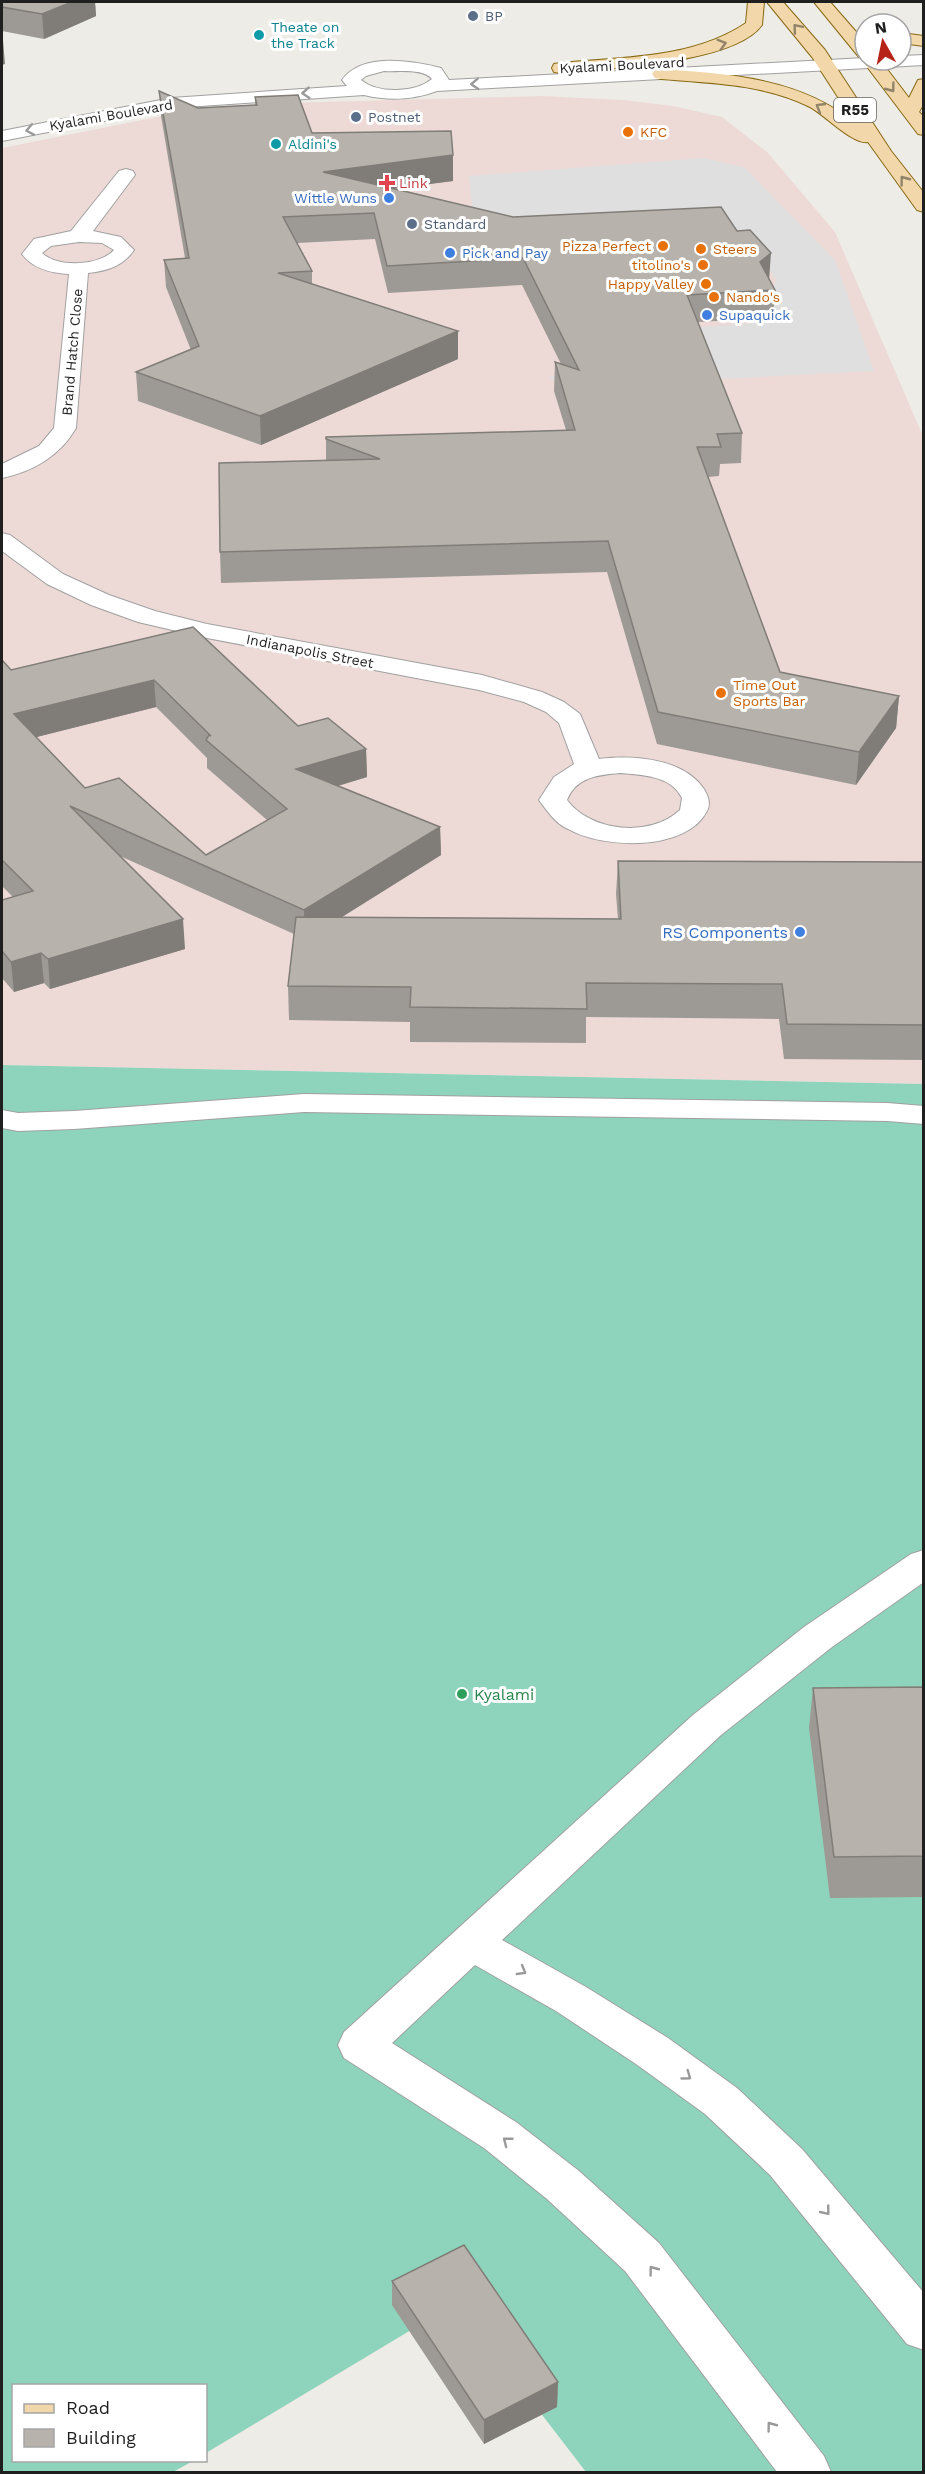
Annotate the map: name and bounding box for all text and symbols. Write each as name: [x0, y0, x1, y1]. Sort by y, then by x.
place label: BP: [485, 8, 503, 24]
marker: BP: [466, 9, 480, 23]
north arrow: [853, 12, 913, 72]
text: N: [873, 17, 888, 38]
place label: Theate on the Track: [271, 19, 339, 51]
one-way arrow: [793, 24, 804, 35]
marker: Theate on the Track: [252, 28, 266, 42]
one-way arrow: [716, 39, 727, 51]
street label: Kyalami Boulevard: [559, 54, 685, 76]
one-way arrow: [470, 77, 479, 90]
one-way arrow: [884, 81, 895, 92]
one-way arrow: [302, 87, 311, 100]
street label: Kyalami Boulevard: [48, 96, 174, 134]
road number: R55: [834, 98, 876, 122]
one-way arrow: [816, 102, 826, 114]
place label: Postnet: [368, 109, 421, 125]
marker: Postnet: [349, 110, 363, 124]
one-way arrow: [25, 123, 35, 136]
place label: KFC: [640, 124, 667, 140]
marker: KFC: [621, 125, 635, 139]
place label: Aldini's: [288, 136, 337, 152]
marker: Aldini's: [269, 137, 283, 151]
place label: Link: [399, 175, 428, 191]
one-way arrow: [900, 175, 911, 186]
marker: Link: [380, 176, 394, 190]
place label: Wittle Wuns: [294, 190, 377, 206]
marker: Wittle Wuns: [382, 191, 396, 205]
place label: Standard: [424, 216, 486, 232]
marker: Standard: [405, 217, 419, 231]
place label: Pizza Perfect: [562, 238, 651, 254]
marker: Pizza Perfect: [656, 239, 670, 253]
place label: Steers: [713, 241, 757, 257]
marker: Steers: [694, 242, 708, 256]
place label: Pick and Pay: [462, 245, 549, 261]
marker: Pick and Pay: [443, 246, 457, 260]
place label: titolino's: [632, 257, 691, 273]
marker: titolino's: [696, 258, 710, 272]
place label: Happy Valley: [608, 276, 695, 292]
marker: Happy Valley: [699, 277, 713, 291]
street label: Brand Hatch Close: [58, 288, 86, 416]
place label: Nando's: [726, 289, 780, 305]
marker: Nando's: [707, 290, 721, 304]
place label: Supaquick: [719, 307, 790, 323]
marker: Supaquick: [700, 308, 714, 322]
street label: Indianapolis Street: [245, 631, 375, 671]
place label: Time Out Sports Bar: [733, 677, 805, 709]
marker: Time Out Sports Bar: [714, 686, 728, 700]
place label: RS Components: [662, 923, 788, 942]
marker: RS Components: [793, 925, 807, 939]
place label: Kyalami: [474, 1685, 534, 1704]
marker: Kyalami: [455, 1687, 469, 1701]
one-way arrow: [516, 1964, 527, 1976]
one-way arrow: [680, 2069, 691, 2080]
one-way arrow: [503, 2138, 514, 2149]
one-way arrow: [819, 2204, 830, 2215]
one-way arrow: [649, 2266, 660, 2277]
legend: [12, 2384, 207, 2462]
text: Road: [66, 2397, 110, 2418]
one-way arrow: [767, 2421, 778, 2432]
text: Building: [66, 2427, 136, 2448]

